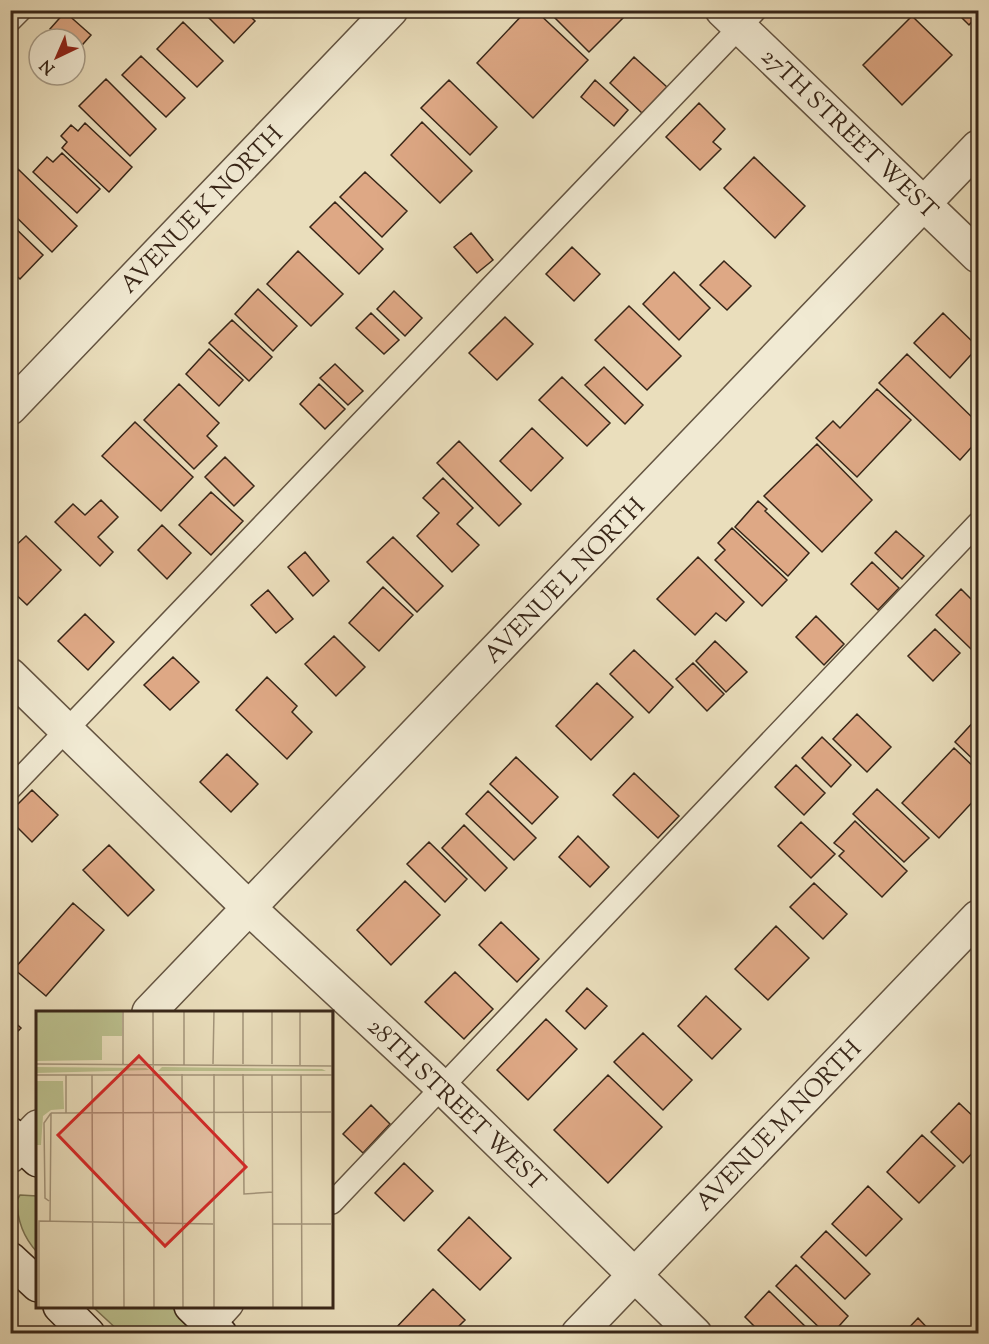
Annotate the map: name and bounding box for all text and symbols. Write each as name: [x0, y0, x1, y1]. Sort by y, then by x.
north arrow: [27, 27, 87, 87]
street label: 27TH STREET WEST: [753, 41, 945, 228]
text: N: [36, 53, 61, 79]
street label: AVENUE K NORTH: [113, 119, 292, 302]
street label: AVENUE L NORTH: [477, 491, 654, 672]
inset map: [36, 1011, 333, 1308]
street label: 28TH STREET WEST: [359, 1011, 552, 1200]
street label: AVENUE M NORTH: [689, 1033, 870, 1220]

